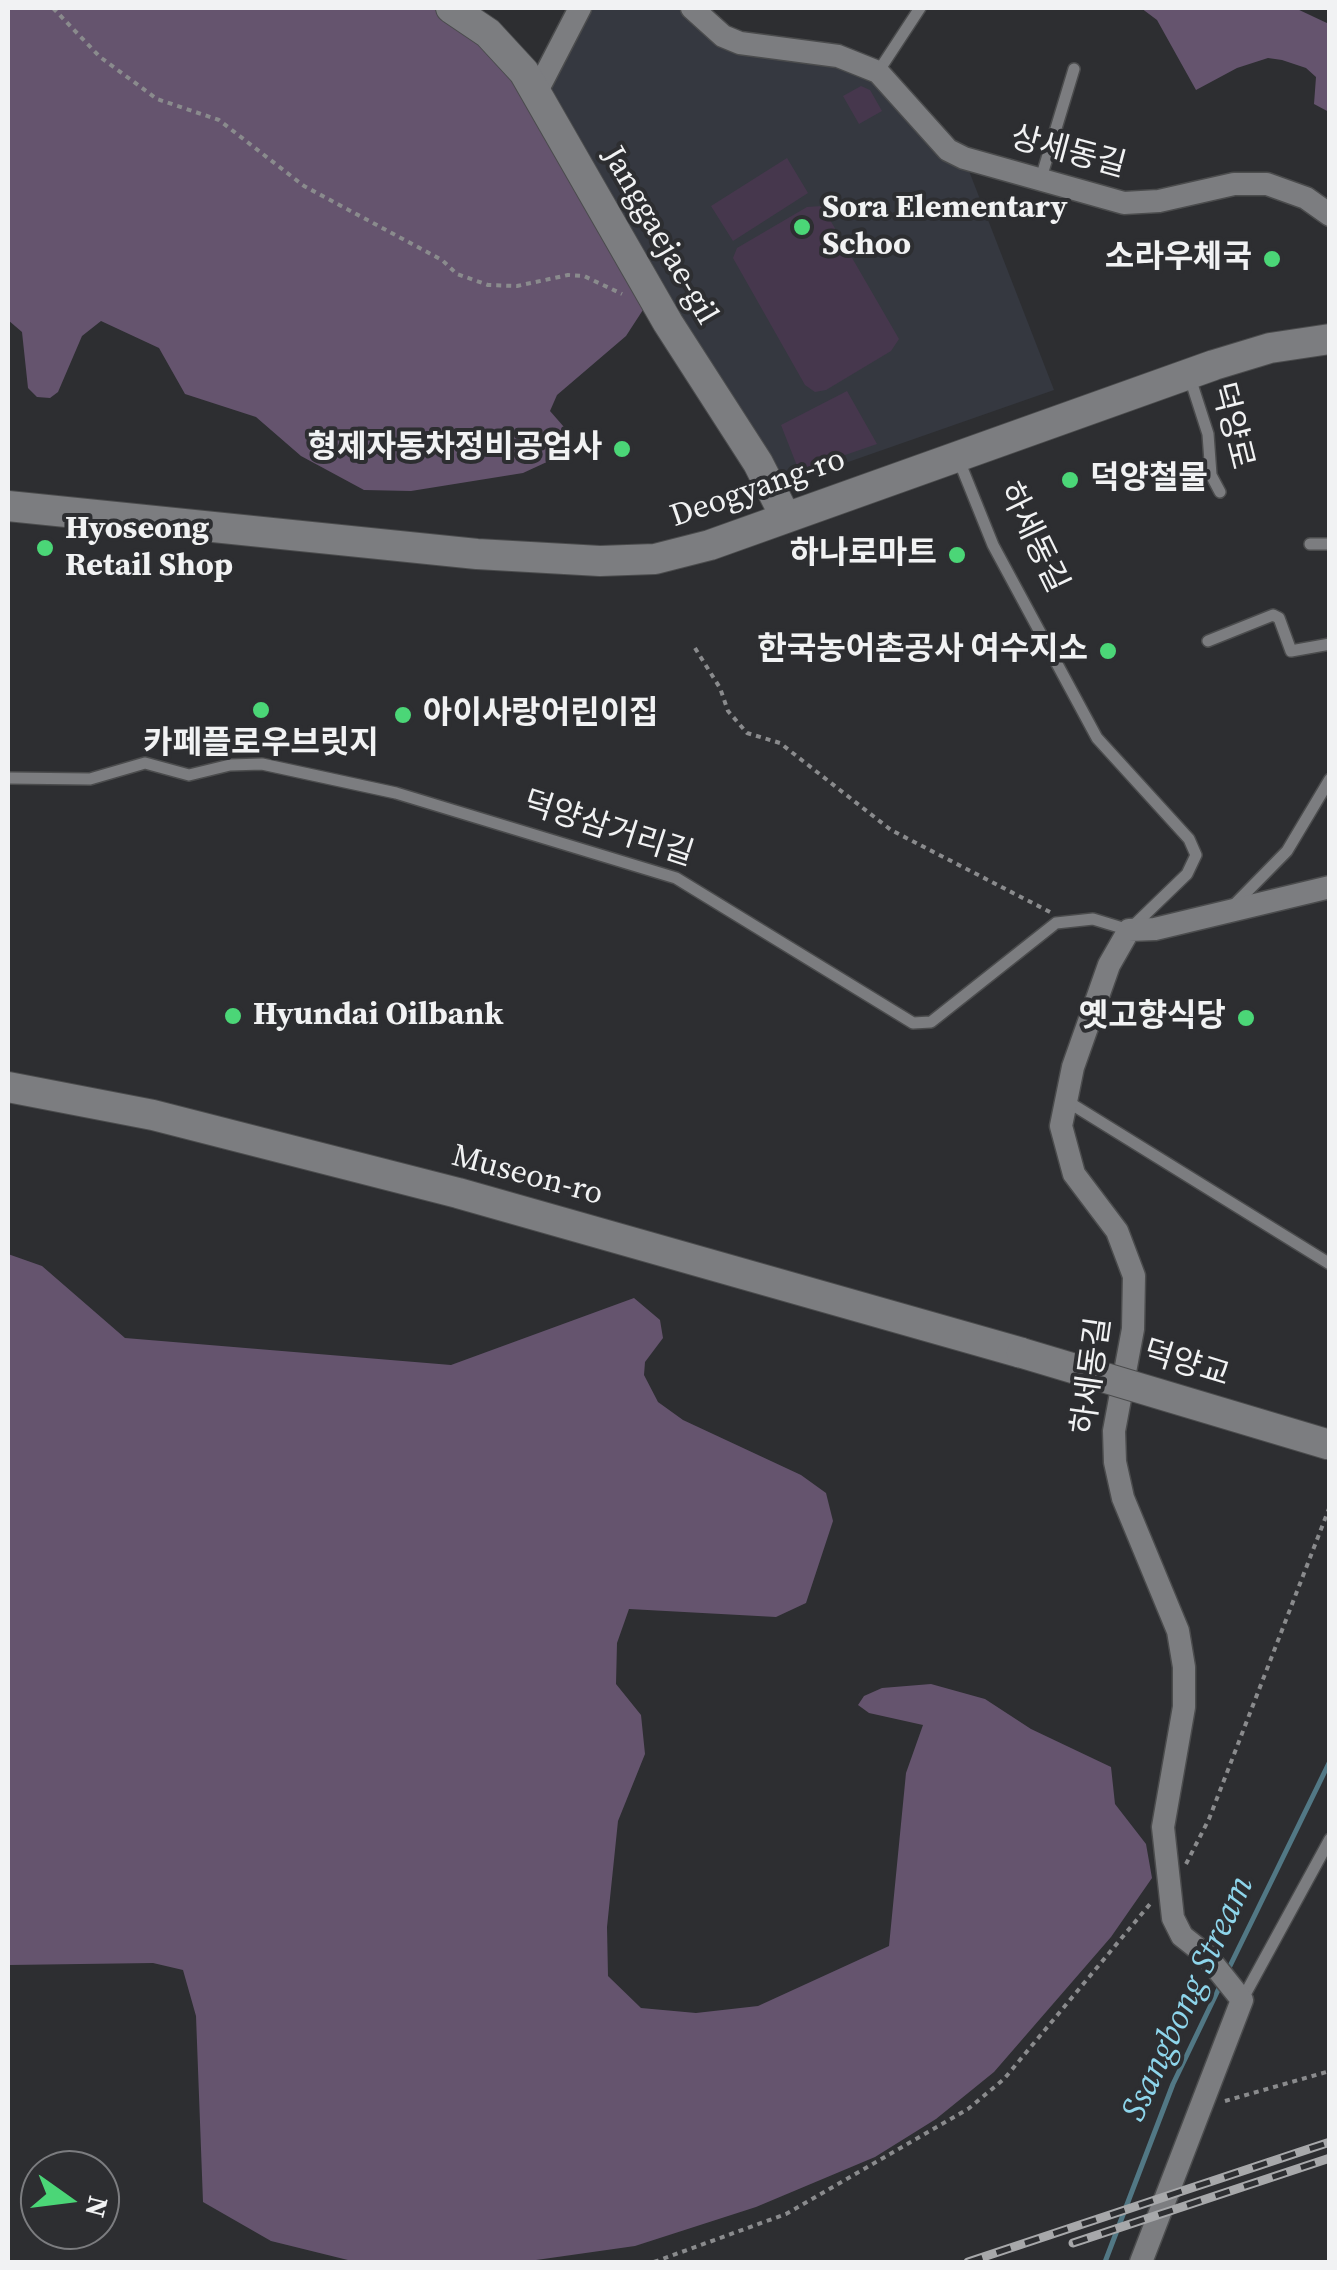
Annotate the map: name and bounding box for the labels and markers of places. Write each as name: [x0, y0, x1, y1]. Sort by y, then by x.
place label: Sora Elementary Schoo: [822, 190, 1068, 265]
marker: Sora Elementary Schoo: [791, 216, 813, 238]
place label: 소라우체국: [1105, 240, 1252, 278]
marker: 소라우체국: [1261, 248, 1283, 270]
place label: 형제자동차정비공업사: [308, 430, 602, 468]
marker: 형제자동차정비공업사: [611, 438, 633, 460]
place label: 덕양철물: [1090, 461, 1208, 499]
marker: 덕양철물: [1059, 469, 1081, 491]
place label: Hyoseong Retail Shop: [65, 511, 233, 586]
place label: 하나로마트: [790, 536, 937, 574]
marker: Hyoseong Retail Shop: [34, 537, 56, 559]
marker: 하나로마트: [946, 544, 968, 566]
place label: 한국농어촌공사 여수지소: [757, 632, 1088, 670]
marker: 한국농어촌공사 여수지소: [1097, 640, 1119, 662]
place label: 아이사랑어린이집: [423, 696, 659, 734]
marker: 카페플로우브릿지: [250, 699, 272, 721]
marker: 아이사랑어린이집: [392, 704, 414, 726]
place label: 카페플로우브릿지: [143, 726, 379, 764]
place label: Hyundai Oilbank: [253, 997, 503, 1035]
place label: 옛고향식당: [1079, 999, 1226, 1037]
marker: Hyundai Oilbank: [222, 1005, 244, 1027]
marker: 옛고향식당: [1235, 1007, 1257, 1029]

